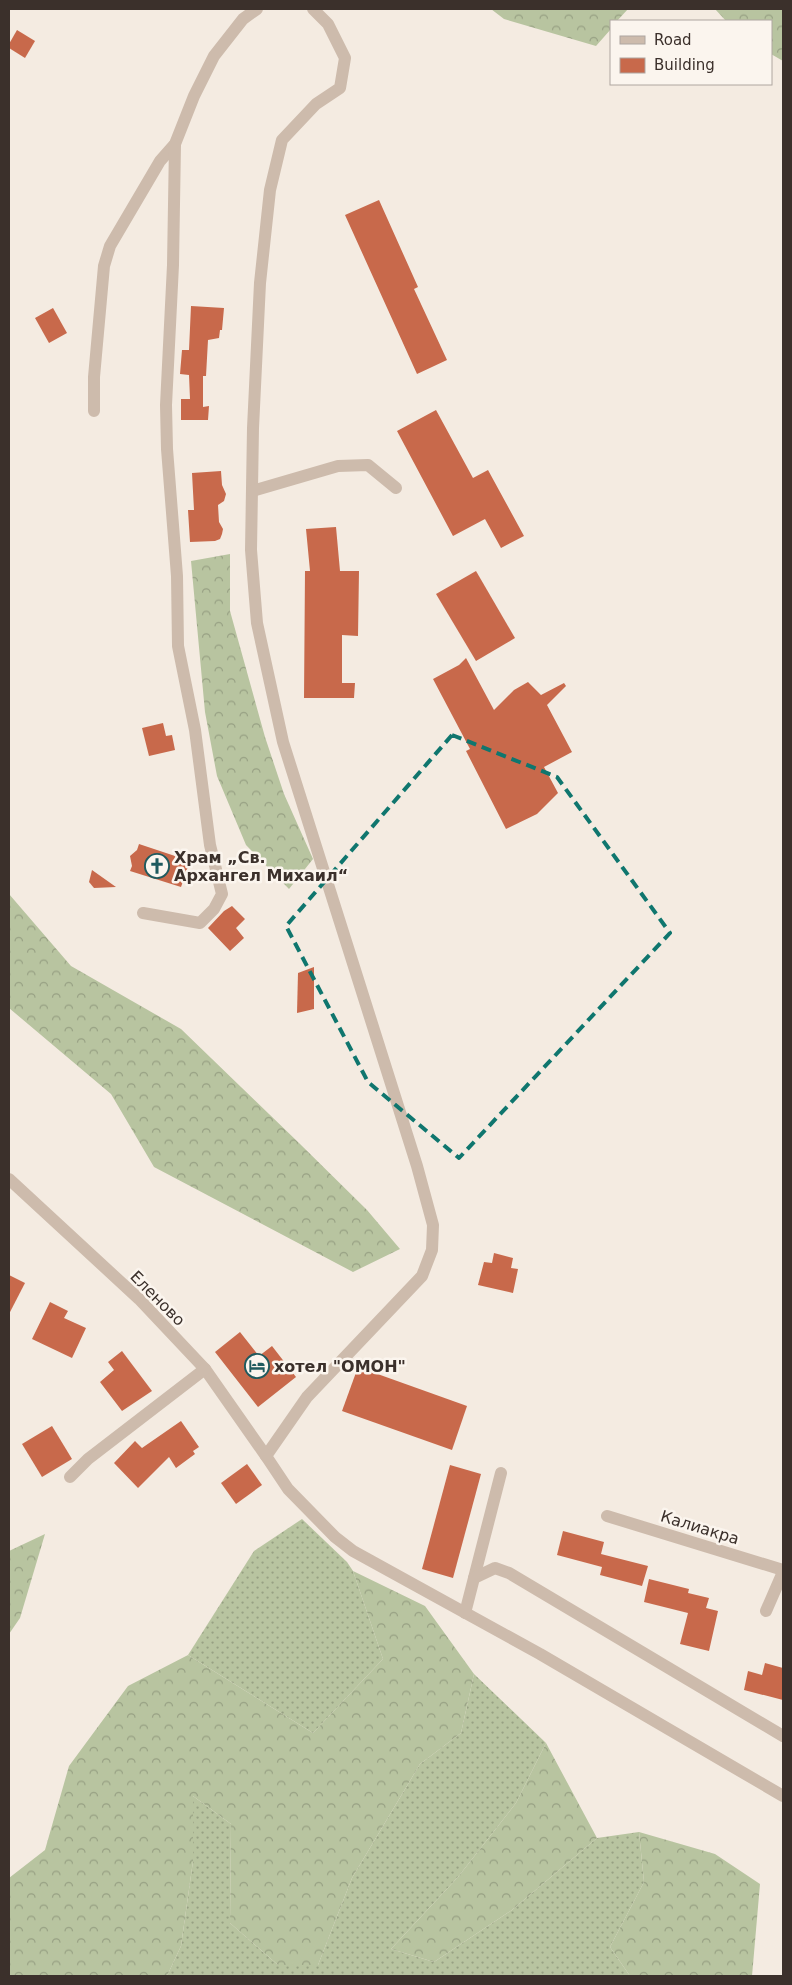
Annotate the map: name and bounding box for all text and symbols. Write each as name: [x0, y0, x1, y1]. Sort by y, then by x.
legend: [610, 20, 772, 85]
text: Road: [654, 31, 692, 49]
text: Building: [654, 56, 715, 74]
place label: Храм „Св. Архангел Михаил“: [174, 848, 348, 885]
church icon: Храм „Св. Архангел Михаил“: [144, 853, 170, 879]
street label: Еленово: [126, 1267, 189, 1330]
hotel icon: хотел "ОМОН": [244, 1353, 270, 1379]
place label: хотел "ОМОН": [274, 1357, 406, 1376]
street label: Калиакра: [658, 1507, 741, 1548]

